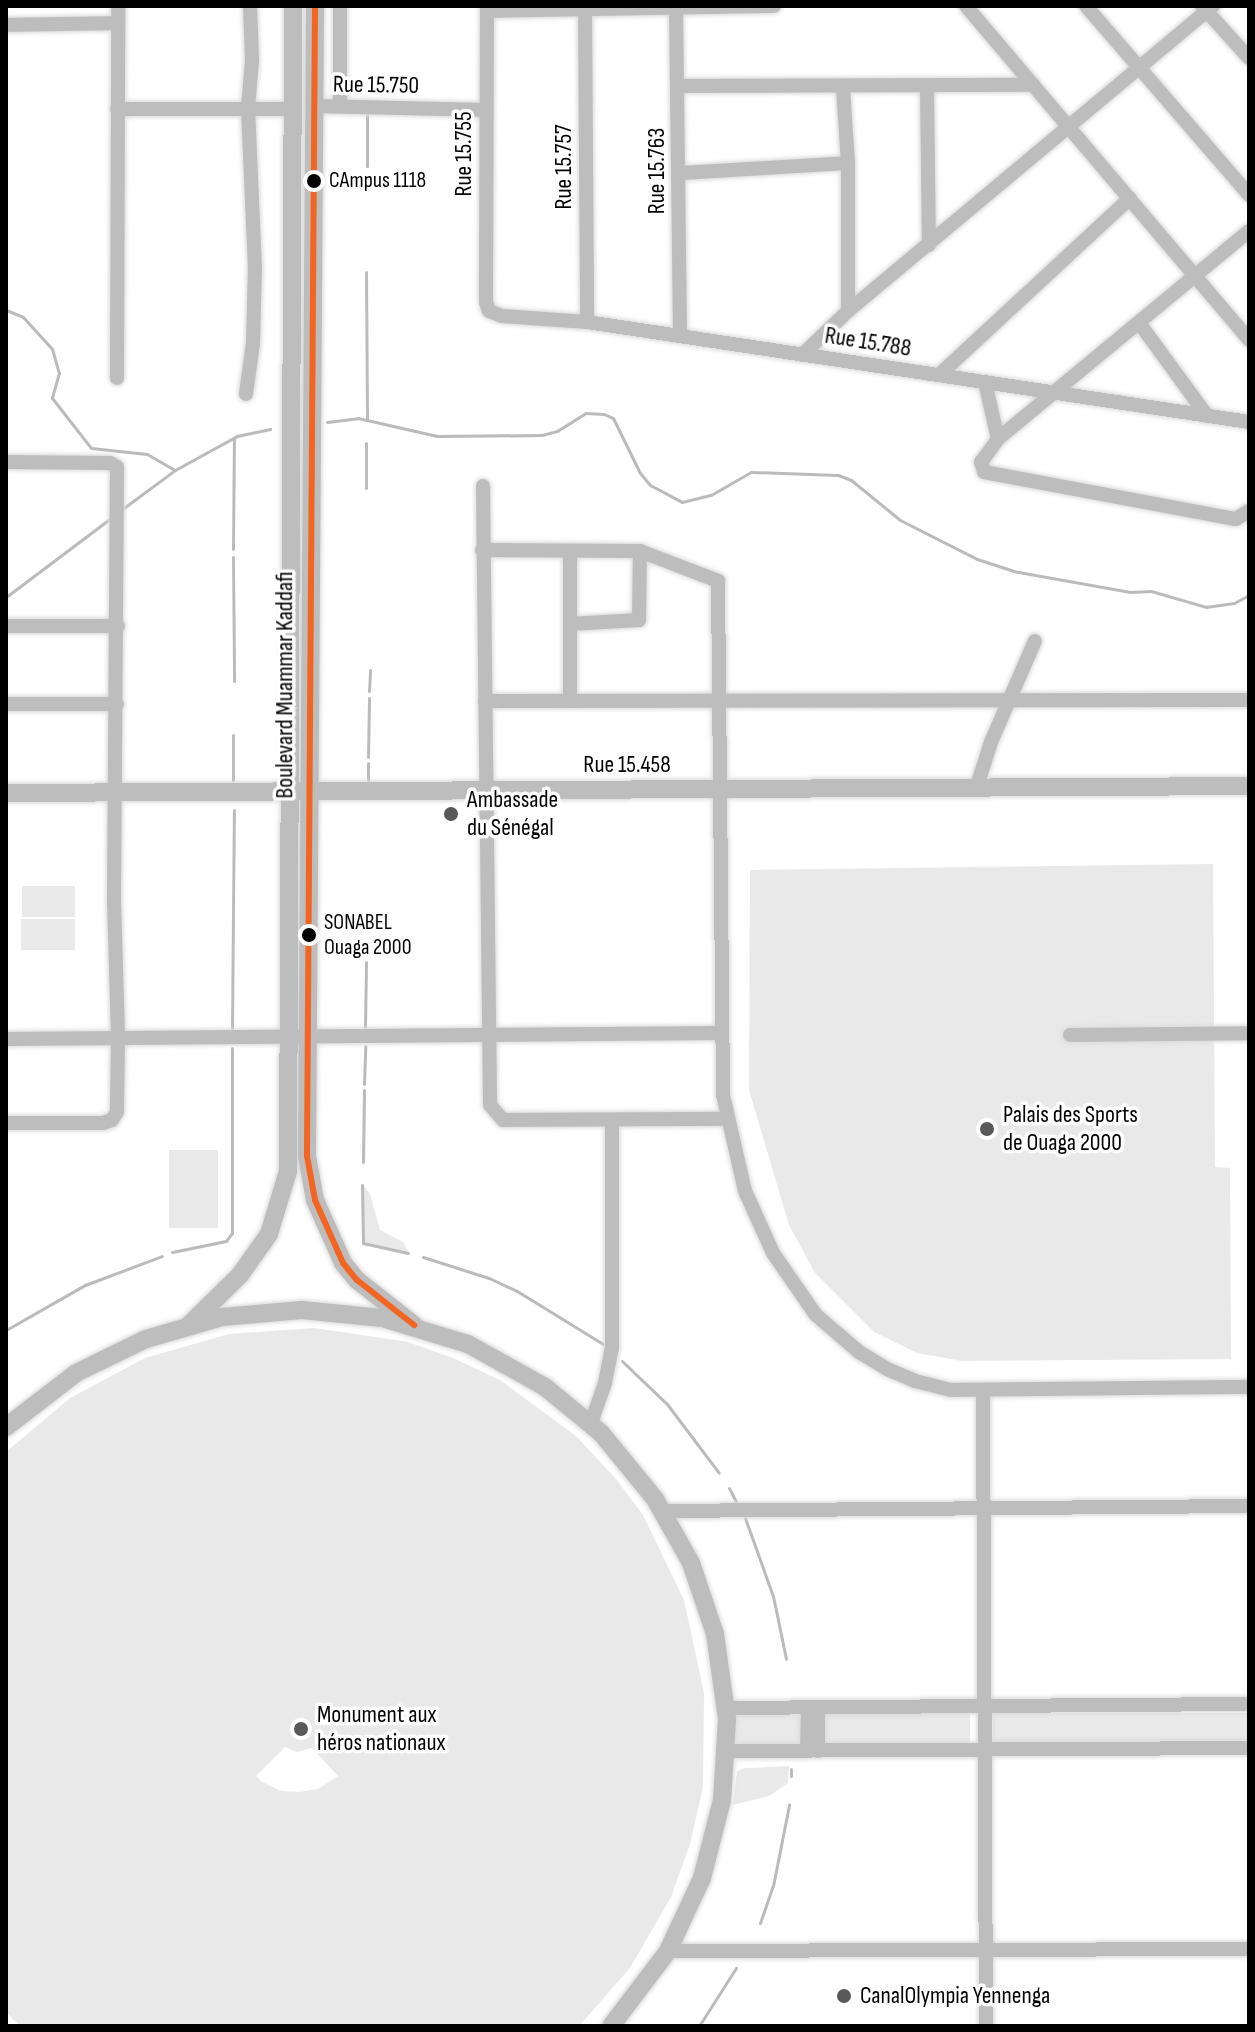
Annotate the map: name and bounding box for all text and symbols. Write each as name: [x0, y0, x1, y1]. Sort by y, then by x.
street label: Rue 15.750: [333, 70, 419, 100]
street label: Rue 15.755: [450, 111, 478, 197]
street label: Rue 15.757: [550, 124, 578, 210]
street label: Rue 15.763: [643, 128, 671, 214]
place label: CAmpus 1118: [329, 168, 426, 194]
marker: CAmpus 1118: [306, 173, 322, 189]
street label: Rue 15.788: [823, 321, 913, 363]
street label: Boulevard Muammar Kaddafi: [271, 571, 299, 799]
street label: Rue 15.458: [583, 751, 671, 779]
place label: Ambassade du Sénégal: [467, 786, 558, 842]
marker: Ambassade du Sénégal: [442, 805, 460, 823]
place label: SONABEL Ouaga 2000: [324, 909, 411, 960]
marker: SONABEL Ouaga 2000: [301, 927, 317, 943]
place label: Palais des Sports de Ouaga 2000: [1003, 1101, 1138, 1157]
marker: Palais des Sports de Ouaga 2000: [978, 1120, 996, 1138]
place label: Monument aux héros nationaux: [317, 1701, 446, 1757]
marker: Monument aux héros nationaux: [292, 1720, 310, 1738]
place label: CanalOlympia Yennenga: [860, 1982, 1050, 2010]
marker: CanalOlympia Yennenga: [835, 1987, 853, 2005]

